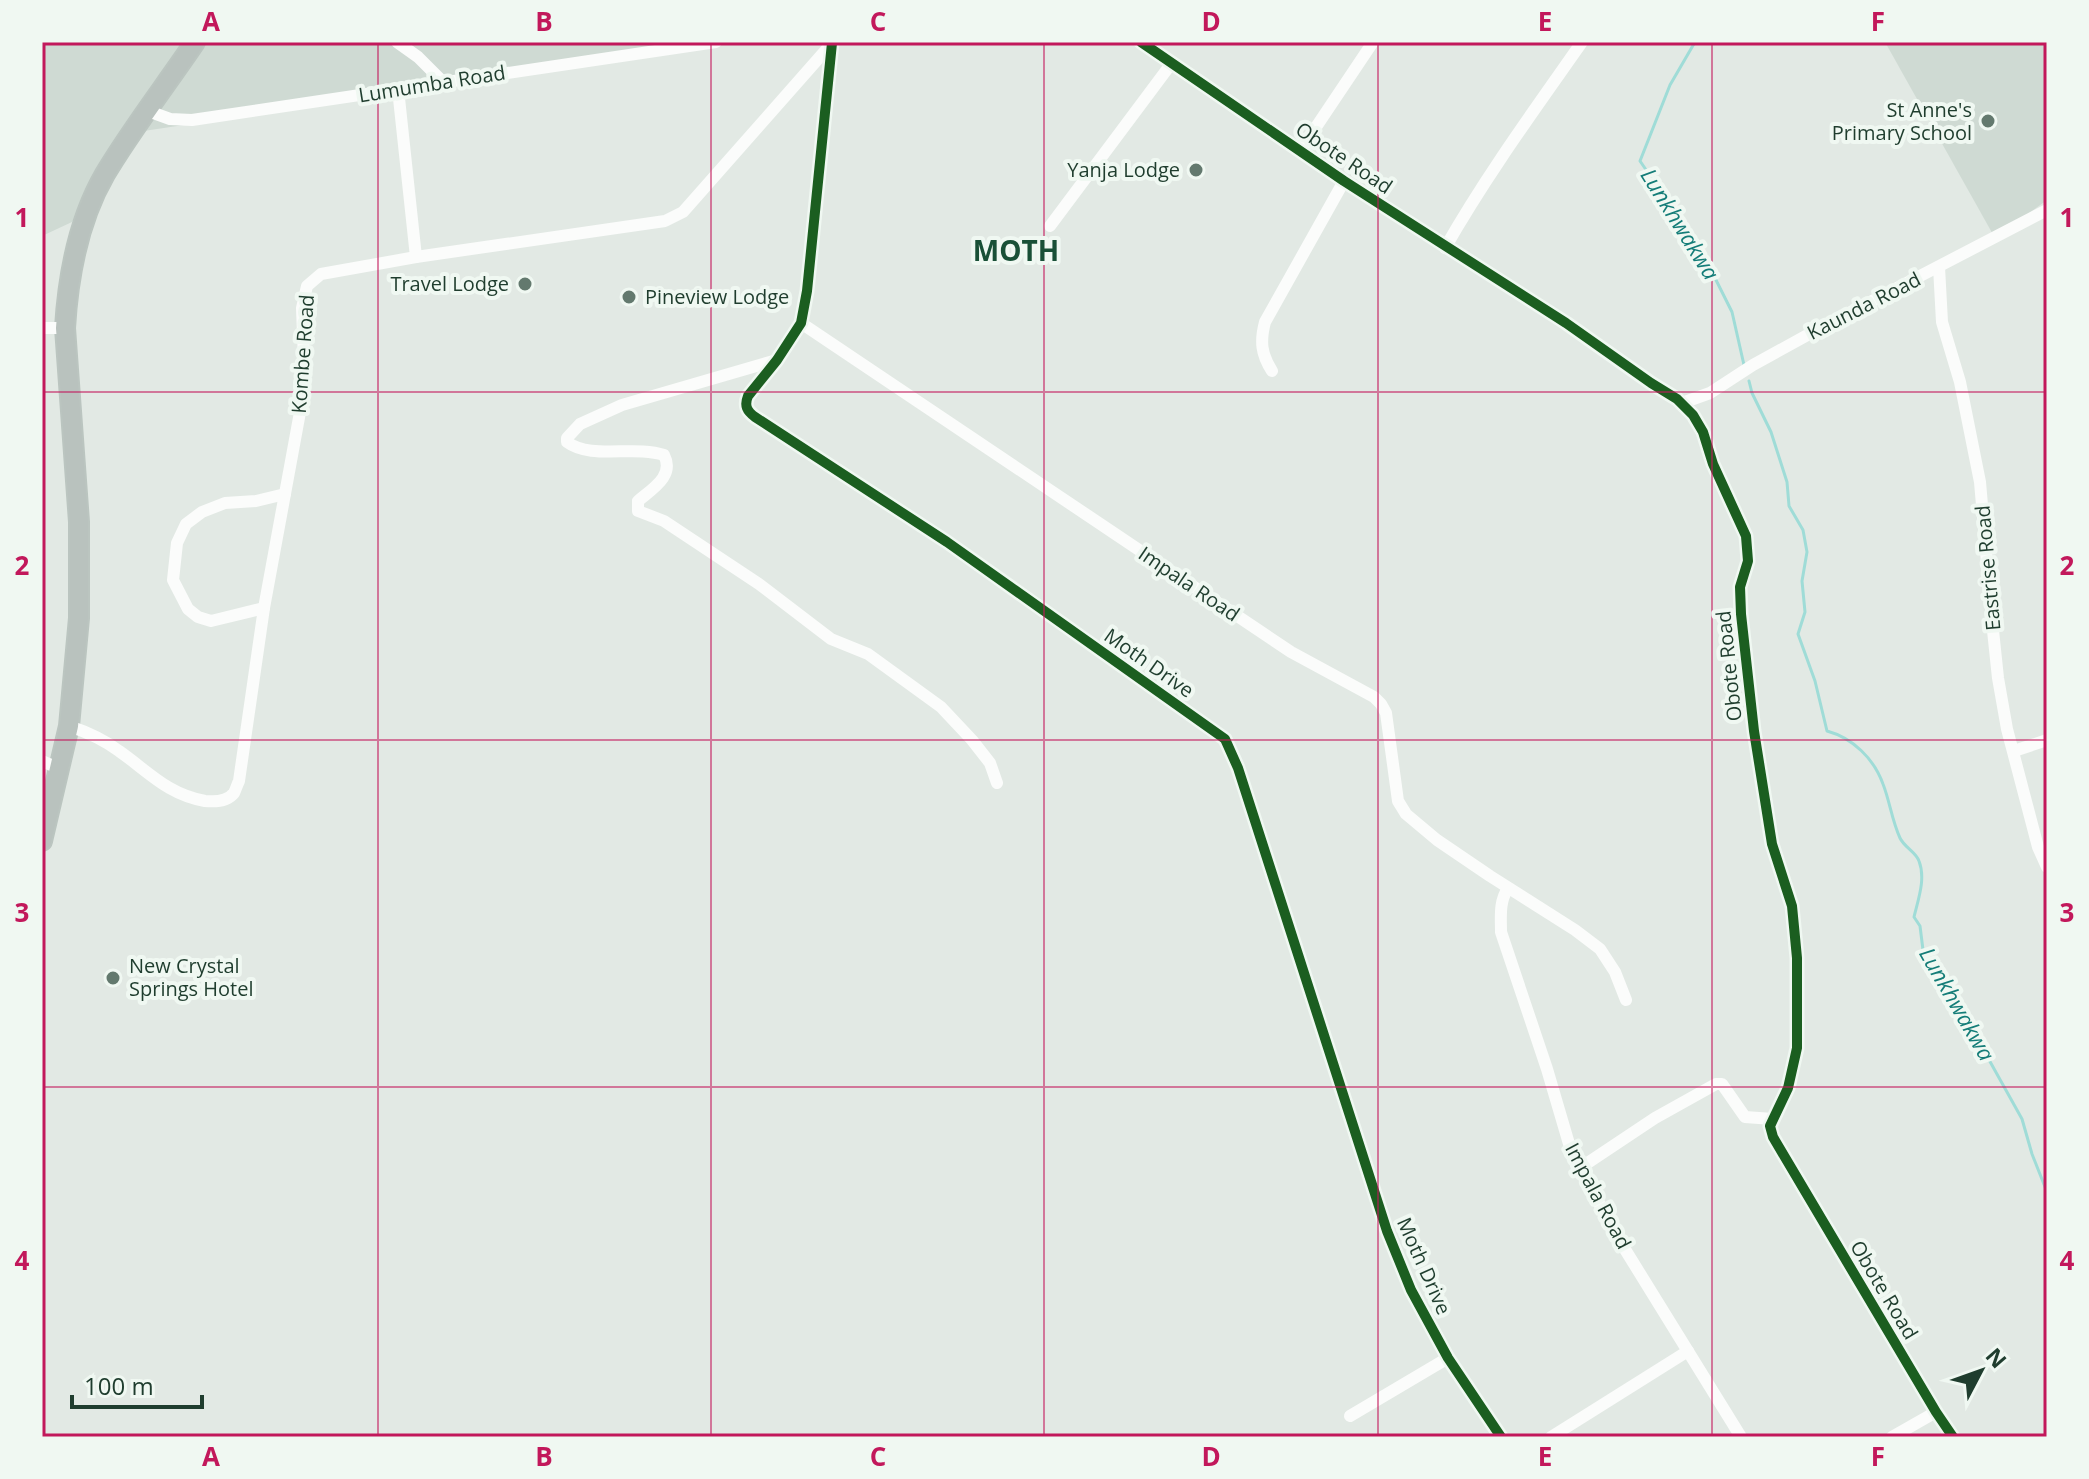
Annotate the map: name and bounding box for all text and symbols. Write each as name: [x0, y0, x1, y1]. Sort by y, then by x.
text: A: [202, 3, 220, 39]
text: B: [535, 3, 553, 39]
text: C: [870, 3, 886, 39]
text: D: [1201, 3, 1221, 39]
text: E: [1538, 3, 1552, 39]
text: F: [1871, 3, 1885, 39]
street label: Lumumba Road: [357, 59, 507, 108]
place label: St Anne's Primary School: [1832, 96, 1972, 146]
marker: St Anne's Primary School: [1979, 112, 1997, 130]
street label: Obote Road: [1291, 115, 1398, 200]
place label: Yanja Lodge: [1067, 156, 1180, 183]
marker: Yanja Lodge: [1187, 161, 1205, 179]
water label: Lunkhwakwa: [1635, 162, 1727, 285]
text: 1: [15, 199, 29, 235]
text: 1: [2060, 199, 2074, 235]
district label: MOTH: [973, 231, 1059, 269]
street label: Kaunda Road: [1802, 265, 1925, 346]
place label: Travel Lodge: [390, 270, 509, 297]
marker: Travel Lodge: [516, 275, 534, 293]
place label: Pineview Lodge: [645, 283, 789, 310]
marker: Pineview Lodge: [620, 288, 638, 306]
street label: Kombe Road: [285, 294, 320, 414]
street label: Eastrise Road: [1969, 504, 2006, 632]
street label: Impala Road: [1133, 540, 1245, 627]
text: 2: [15, 547, 30, 583]
text: 2: [2060, 547, 2075, 583]
street label: Obote Road: [1709, 609, 1748, 723]
street label: Moth Drive: [1099, 622, 1199, 703]
text: 3: [15, 894, 29, 930]
text: 3: [2060, 894, 2074, 930]
water label: Lunkhwakwa: [1913, 941, 2002, 1066]
place label: New Crystal Springs Hotel: [129, 952, 253, 1002]
marker: New Crystal Springs Hotel: [104, 969, 122, 987]
street label: Impala Road: [1559, 1138, 1638, 1254]
street label: Moth Drive: [1391, 1213, 1458, 1319]
street label: Obote Road: [1844, 1235, 1925, 1344]
text: 4: [15, 1242, 30, 1278]
text: 4: [2060, 1242, 2075, 1278]
north arrow: [1941, 1331, 2021, 1411]
text: N: [1980, 1341, 2014, 1374]
scale bar: [72, 1359, 202, 1409]
text: 100 m: [84, 1369, 154, 1402]
text: A: [202, 1438, 220, 1474]
text: B: [535, 1438, 553, 1474]
text: C: [870, 1438, 886, 1474]
text: D: [1201, 1438, 1221, 1474]
text: E: [1538, 1438, 1552, 1474]
text: F: [1871, 1438, 1885, 1474]

